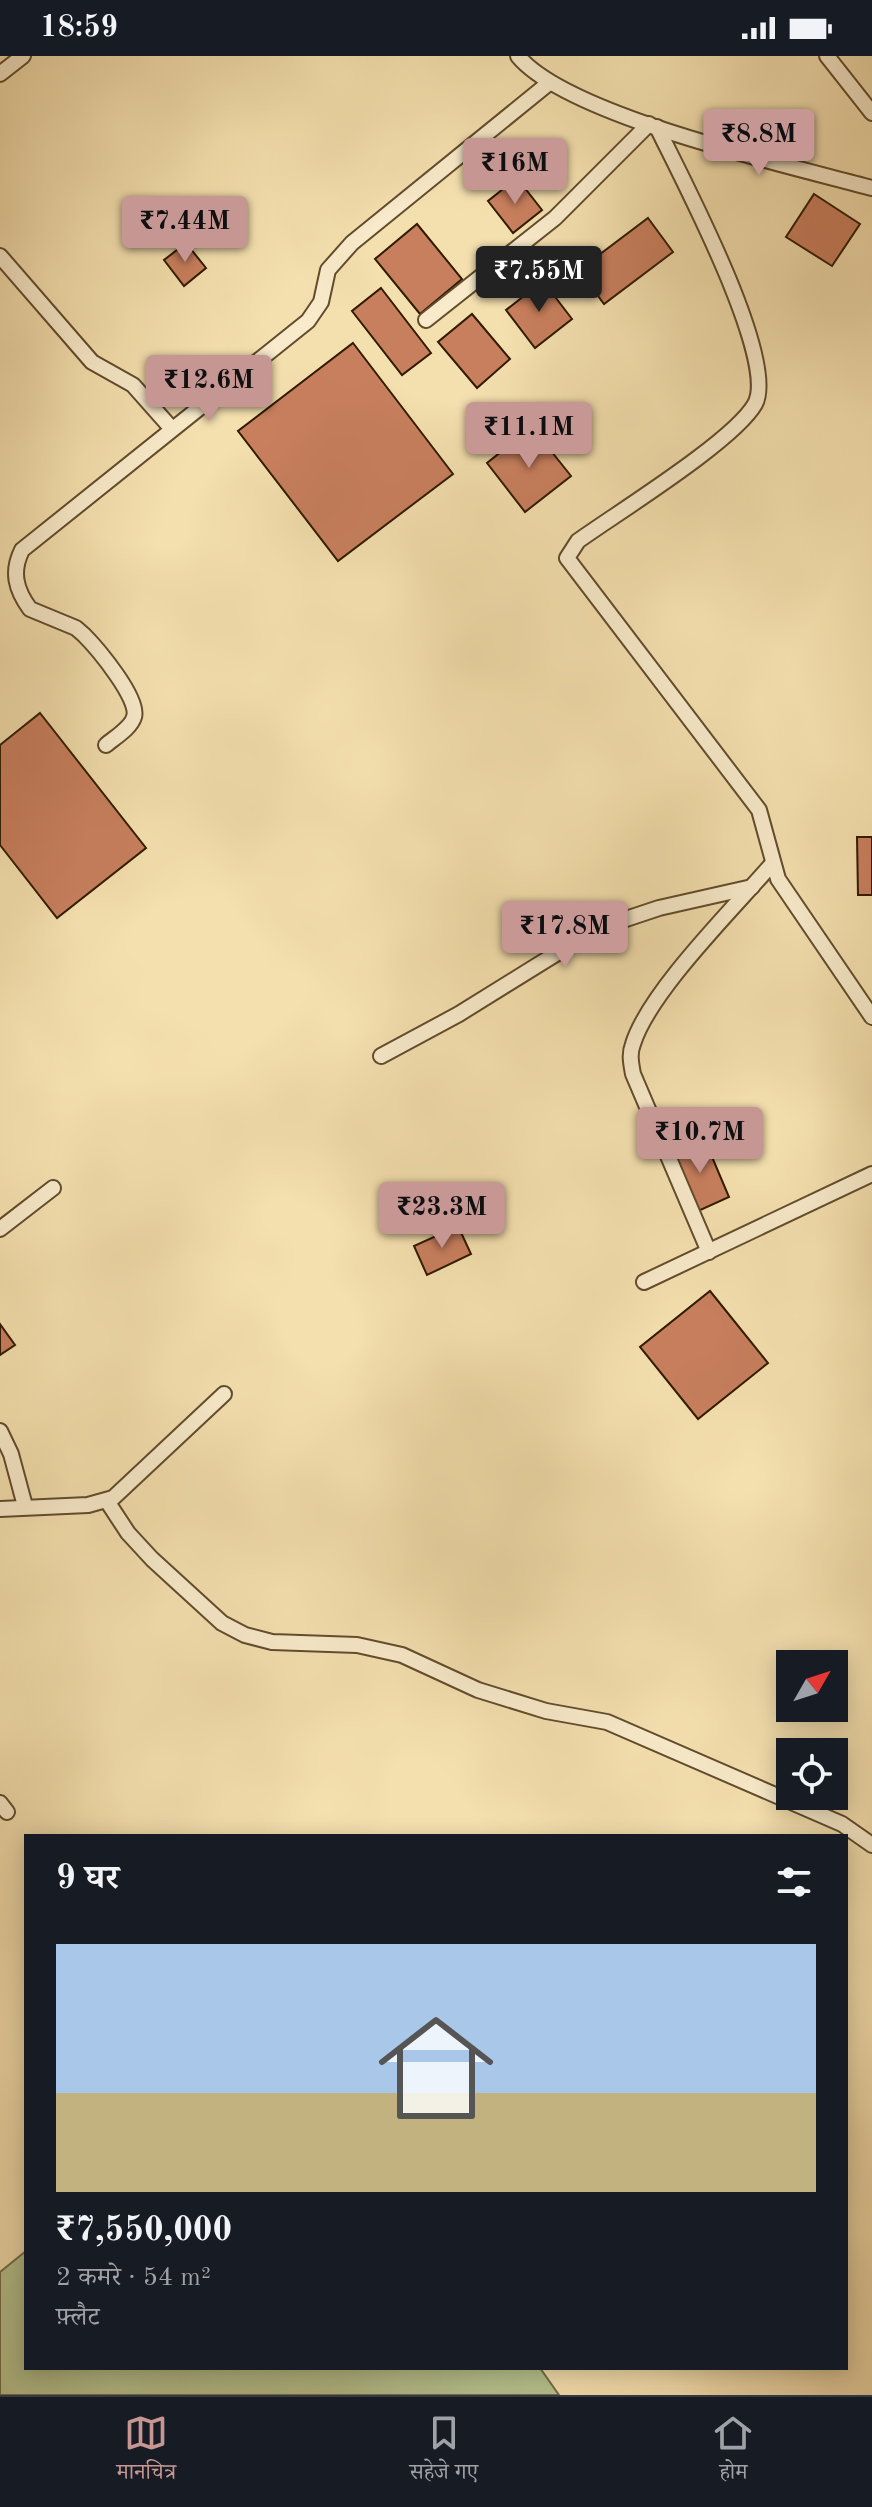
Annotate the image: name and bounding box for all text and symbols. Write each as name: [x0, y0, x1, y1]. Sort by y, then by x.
text: 18:59: [40, 13, 118, 43]
pin: ₹8.8M: [703, 109, 815, 177]
text: ₹8.8M: [721, 122, 797, 148]
pin: ₹16M: [468, 138, 562, 206]
text: ₹16M: [481, 151, 549, 177]
pin: ₹7.44M: [120, 196, 250, 264]
text: ₹7.44M: [140, 209, 230, 235]
pin: ₹7.55M: [474, 246, 604, 314]
text: ₹7.55M: [494, 259, 584, 285]
pin: ₹12.6M: [144, 355, 274, 423]
text: ₹12.6M: [164, 368, 254, 394]
pin: ₹11.1M: [464, 402, 594, 470]
text: ₹11.1M: [484, 415, 574, 441]
pin: ₹17.8M: [500, 901, 630, 969]
text: ₹17.8M: [520, 914, 610, 940]
pin: ₹10.7M: [635, 1107, 765, 1175]
text: ₹10.7M: [655, 1120, 745, 1146]
pin: ₹23.3M: [377, 1182, 507, 1250]
text: ₹23.3M: [397, 1195, 487, 1221]
north arrow: [776, 1650, 848, 1722]
map controls: [776, 1650, 848, 1810]
button: locate: [776, 1738, 848, 1810]
icon: filters: [772, 1860, 816, 1904]
text: 9 घर: [56, 1862, 119, 1896]
icon: home: [364, 1996, 508, 2140]
text: ₹7,550,000: [56, 2214, 232, 2248]
text: 2 कमरे · 54 m²: [56, 2265, 211, 2291]
text: फ़्लैट: [56, 2305, 99, 2331]
tab: मानचित्र: [117, 2411, 176, 2493]
tab: सहेजे गए: [409, 2411, 478, 2493]
tab: होम: [711, 2411, 755, 2493]

